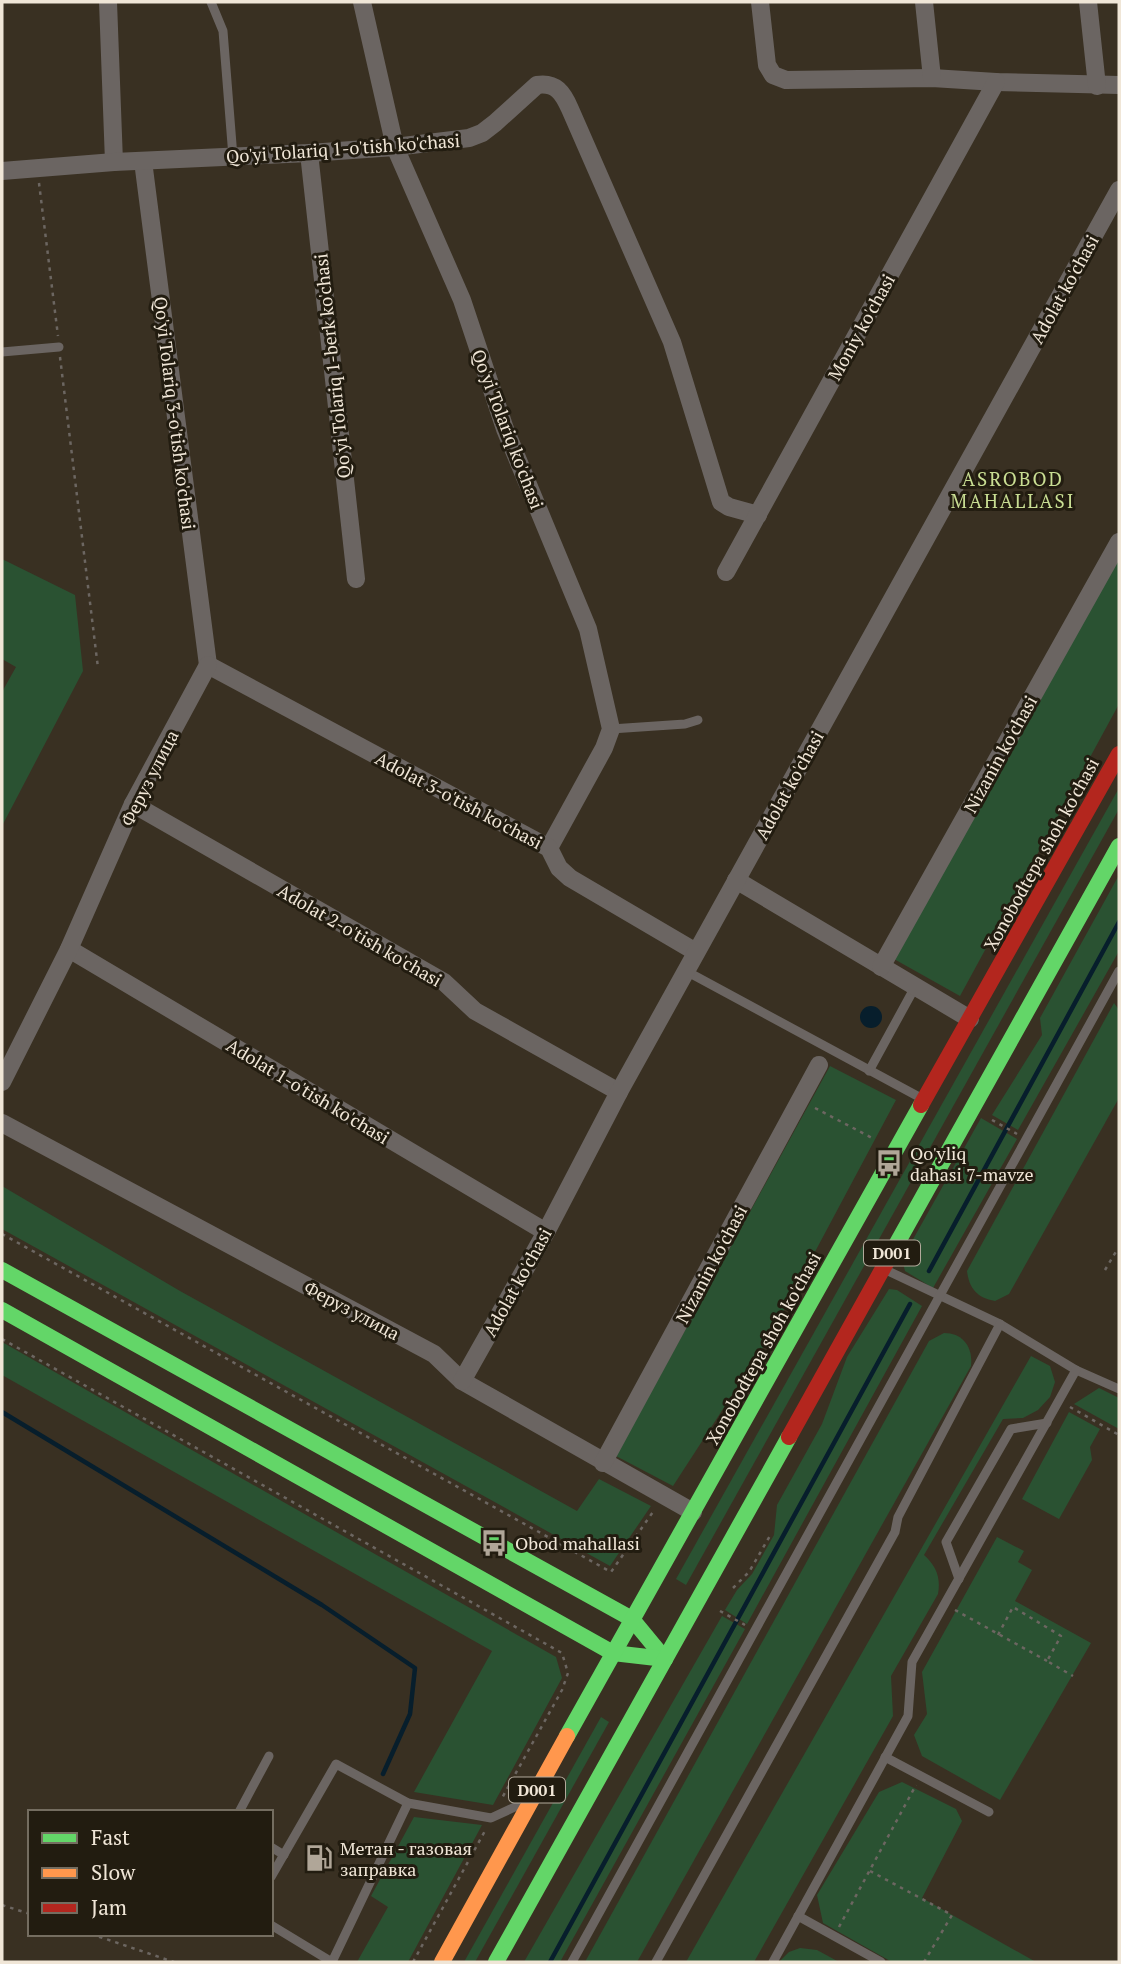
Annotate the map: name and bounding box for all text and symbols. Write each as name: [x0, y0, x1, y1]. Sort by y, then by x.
street label: Qo'yi Tolariq 1-o'tish ko'chasi: [225, 128, 461, 168]
street label: Adolat ko'chasi: [1024, 230, 1104, 348]
street label: Qo'yi Tolariq 1-berk ko'chasi: [308, 252, 356, 480]
street label: Moniy ko'chasi: [822, 270, 900, 384]
street label: Qo'yi Tolariq 3-o'tish ko'chasi: [149, 295, 201, 531]
street label: Qo'yi Tolariq ko'chasi: [466, 346, 550, 512]
district label: ASROBOD MAHALLASI: [951, 466, 1075, 513]
street label: Nizanin ko'chasi: [958, 691, 1042, 817]
street label: Феруз улица: [115, 726, 183, 830]
street label: Adolat ko'chasi: [749, 726, 829, 844]
street label: Adolat 3-o'tish ko'chasi: [371, 746, 547, 854]
street label: Xonobodtepa shoh ko'chasi: [978, 753, 1104, 955]
street label: Adolat 2-o'tish ko'chasi: [273, 878, 447, 992]
street label: Adolat 1-o'tish ko'chasi: [222, 1033, 394, 1149]
place label: Qo'yliq dahasi 7-mavze: [910, 1141, 1034, 1186]
bus stop icon: Qo'yliq dahasi 7-mavze: [874, 1148, 904, 1178]
street label: Nizanin ko'chasi: [670, 1201, 752, 1327]
street label: Adolat ko'chasi: [477, 1223, 557, 1341]
road number: D001: [864, 1240, 920, 1266]
street label: Xonobodtepa shoh ko'chasi: [700, 1247, 826, 1449]
street label: Феруз улица: [300, 1275, 404, 1345]
bus stop icon: Obod mahallasi: [479, 1528, 509, 1558]
place label: Obod mahallasi: [515, 1531, 640, 1555]
road number: D001: [509, 1778, 565, 1802]
legend: [28, 1810, 273, 1936]
text: Fast: [91, 1823, 130, 1851]
place label: Метан - газовая заправка: [340, 1836, 472, 1881]
fuel station icon: Метан - газовая заправка: [304, 1843, 334, 1873]
text: Slow: [91, 1858, 136, 1886]
text: Jam: [91, 1893, 127, 1921]

